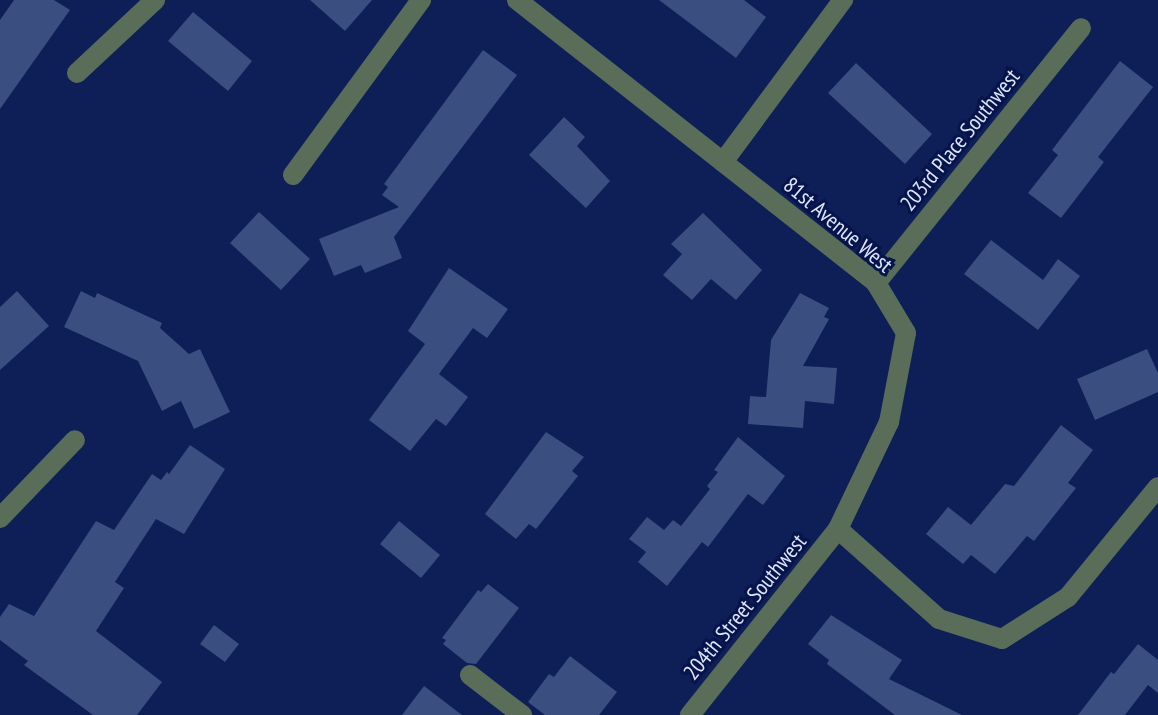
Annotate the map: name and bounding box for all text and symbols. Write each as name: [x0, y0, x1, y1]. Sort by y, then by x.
street label: 203rd Place Southwest: [895, 64, 1025, 216]
street label: 81st Avenue West: [778, 172, 898, 278]
street label: 204th Street Southwest: [678, 529, 812, 685]

